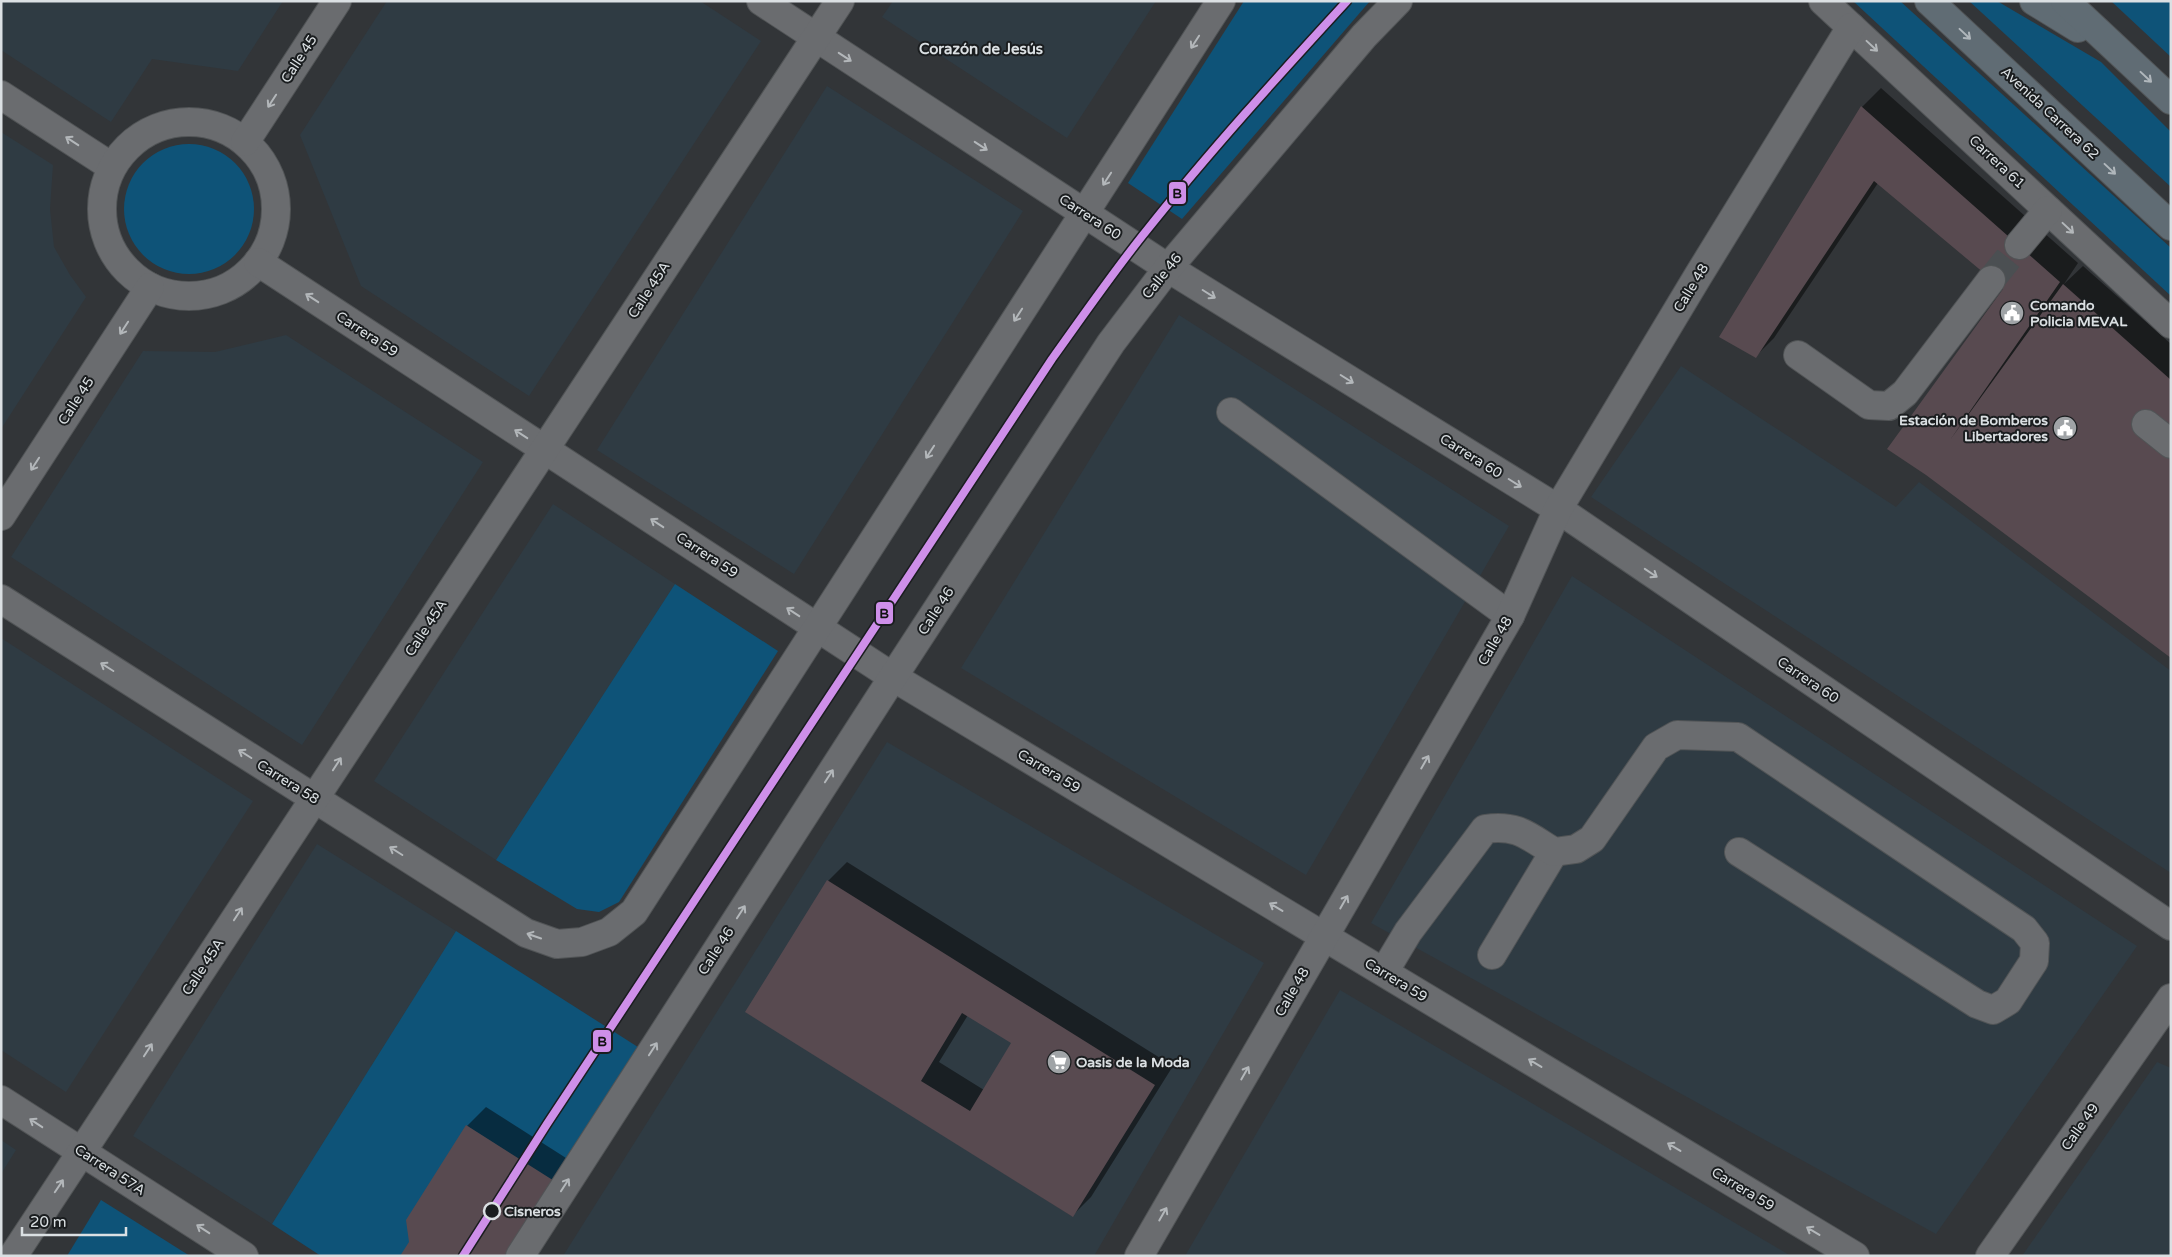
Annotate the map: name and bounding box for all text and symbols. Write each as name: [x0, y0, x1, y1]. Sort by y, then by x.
one-way arrow: [1958, 28, 1971, 40]
street label: Calle 45: [277, 32, 321, 86]
one-way arrow: [1189, 35, 1199, 49]
district label: Corazón de Jesús: [919, 40, 1043, 58]
one-way arrow: [1865, 40, 1878, 52]
one-way arrow: [838, 52, 852, 62]
street label: Avenida Carrera 62: [1997, 63, 2103, 163]
one-way arrow: [2140, 71, 2153, 83]
one-way arrow: [267, 93, 277, 107]
street label: Carrera 61: [1965, 132, 2029, 192]
one-way arrow: [65, 135, 79, 145]
one-way arrow: [974, 141, 988, 151]
one-way arrow: [2103, 163, 2116, 175]
one-way arrow: [1101, 171, 1111, 185]
line badge: B: [1168, 181, 1187, 205]
text: B: [1172, 185, 1182, 202]
street label: Carrera 60: [1056, 191, 1124, 243]
one-way arrow: [2061, 222, 2074, 234]
street label: Calle 46: [1138, 250, 1186, 302]
street label: Calle 45A: [624, 258, 674, 322]
street label: Calle 48: [1670, 260, 1712, 315]
one-way arrow: [1202, 289, 1216, 299]
one-way arrow: [305, 292, 319, 303]
place label: Comando Policia MEVAL: [2030, 297, 2128, 330]
public building icon: Comando Policia MEVAL: [1999, 300, 2025, 326]
street label: Carrera 59: [333, 308, 401, 360]
one-way arrow: [1013, 308, 1023, 322]
one-way arrow: [118, 321, 129, 335]
street label: Calle 45: [54, 374, 98, 428]
one-way arrow: [1340, 375, 1354, 385]
place label: Estación de Bomberos Libertadores: [1899, 412, 2048, 445]
public building icon: Estación de Bomberos Libertadores: [2052, 415, 2078, 441]
one-way arrow: [515, 429, 529, 439]
street label: Carrera 60: [1437, 430, 1506, 482]
one-way arrow: [925, 444, 935, 458]
one-way arrow: [30, 457, 40, 471]
one-way arrow: [1508, 478, 1522, 488]
one-way arrow: [651, 518, 665, 528]
street label: Carrera 59: [673, 529, 741, 581]
one-way arrow: [1644, 568, 1658, 578]
street label: Calle 46: [914, 584, 958, 638]
street label: Calle 45A: [401, 596, 451, 660]
line badge: B: [875, 601, 894, 625]
text: B: [879, 605, 889, 622]
one-way arrow: [787, 607, 801, 617]
street label: Calle 48: [1474, 613, 1516, 669]
street label: Carrera 60: [1774, 653, 1842, 707]
one-way arrow: [101, 661, 115, 671]
street label: Carrera 59: [1014, 746, 1084, 796]
one-way arrow: [238, 749, 252, 759]
one-way arrow: [1421, 755, 1431, 769]
street label: Carrera 58: [254, 756, 323, 808]
one-way arrow: [332, 757, 342, 771]
one-way arrow: [825, 769, 835, 783]
one-way arrow: [390, 845, 404, 855]
one-way arrow: [1339, 895, 1349, 910]
one-way arrow: [1269, 902, 1283, 912]
one-way arrow: [736, 905, 747, 919]
one-way arrow: [233, 908, 243, 922]
street label: Calle 46: [694, 924, 738, 978]
one-way arrow: [527, 931, 543, 940]
street label: Calle 45A: [178, 935, 228, 999]
street label: Carrera 59: [1361, 955, 1431, 1005]
street label: Calle 48: [1271, 964, 1313, 1020]
line badge: B: [592, 1029, 612, 1053]
text: B: [597, 1033, 607, 1050]
one-way arrow: [649, 1042, 659, 1056]
one-way arrow: [143, 1043, 154, 1057]
supermarket icon: Oasis de la Moda: [1046, 1049, 1072, 1075]
place label: Oasis de la Moda: [1076, 1054, 1190, 1071]
one-way arrow: [1528, 1058, 1542, 1068]
one-way arrow: [1240, 1066, 1250, 1081]
street label: Calle 49: [2058, 1100, 2102, 1154]
one-way arrow: [30, 1118, 44, 1128]
street label: Carrera 57A: [71, 1141, 149, 1199]
one-way arrow: [1668, 1141, 1682, 1151]
street label: Carrera 59: [1708, 1164, 1778, 1214]
one-way arrow: [54, 1179, 64, 1193]
one-way arrow: [561, 1179, 571, 1193]
marker: Cisneros: [483, 1202, 501, 1220]
place label: Cisneros: [504, 1203, 561, 1220]
scale bar: [22, 1204, 126, 1236]
one-way arrow: [1159, 1207, 1169, 1221]
text: 20 m: [30, 1213, 67, 1231]
one-way arrow: [196, 1224, 210, 1234]
one-way arrow: [1807, 1225, 1821, 1235]

